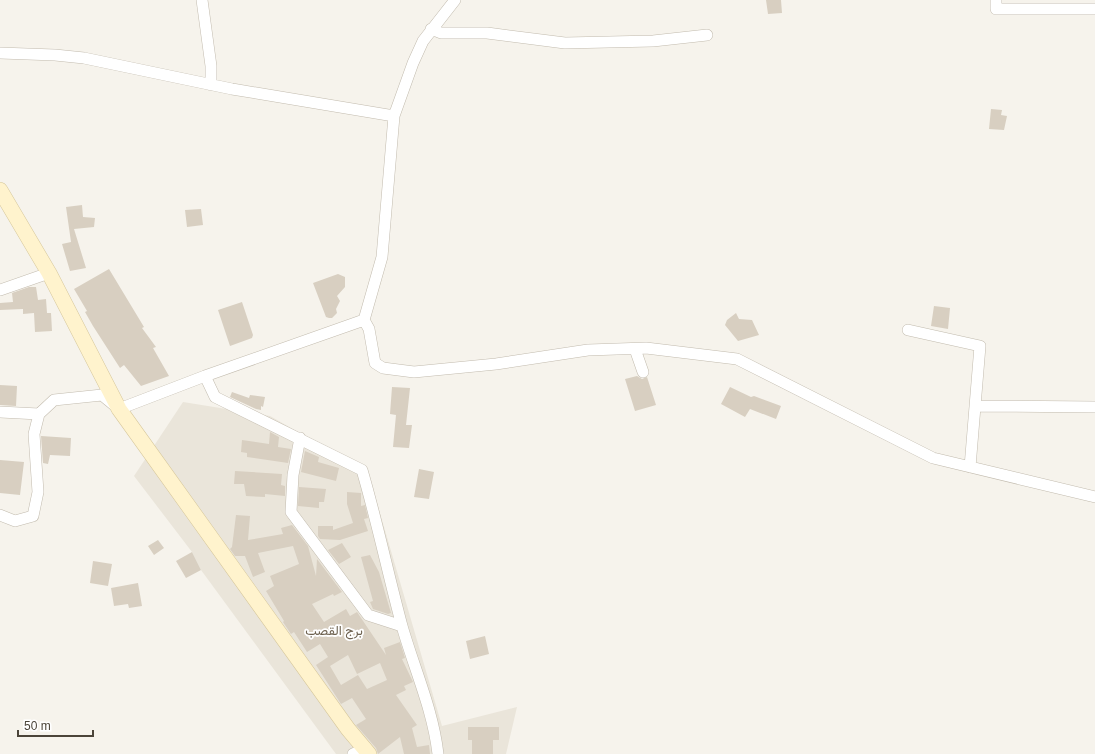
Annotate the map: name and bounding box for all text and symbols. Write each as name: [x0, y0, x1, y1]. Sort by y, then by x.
district label: برج القصب: [305, 623, 363, 640]
scale bar: [18, 712, 93, 738]
text: 50 m: [24, 719, 51, 733]

